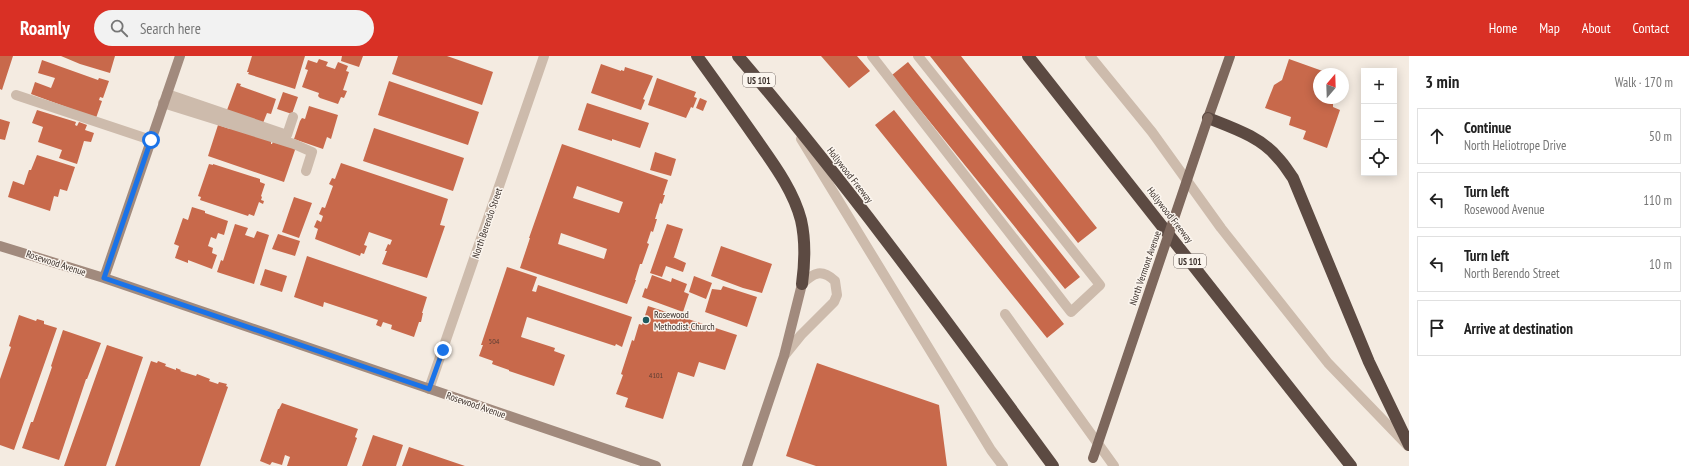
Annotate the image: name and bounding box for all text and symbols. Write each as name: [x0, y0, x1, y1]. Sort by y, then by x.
search box: [94, 10, 374, 46]
text: Roamly: [20, 16, 70, 40]
icon: search: [108, 17, 130, 39]
text: Search here: [140, 19, 201, 38]
text: Home: [1489, 19, 1517, 37]
text: Map: [1539, 19, 1560, 37]
text: About: [1582, 19, 1611, 37]
text: Contact: [1633, 19, 1669, 37]
north arrow: [1313, 68, 1349, 104]
map controls: [1361, 68, 1397, 176]
button: +: [1361, 68, 1397, 104]
text: 3 min: [1425, 71, 1459, 93]
road number: US 101: [743, 73, 775, 87]
text: Walk · 170 m: [1615, 74, 1673, 91]
button: −: [1361, 104, 1397, 140]
text: Continue: [1464, 118, 1511, 137]
icon: ahead: [1426, 125, 1448, 147]
text: 50 m: [1649, 128, 1672, 145]
route start: [142, 131, 160, 149]
text: North Heliotrope Drive: [1464, 137, 1567, 154]
button: locate: [1361, 140, 1397, 176]
street label: Hollywood Freeway: [824, 144, 876, 206]
text: Turn left: [1464, 182, 1509, 201]
street label: Hollywood Freeway: [1144, 184, 1196, 246]
street label: North Berendo Street: [469, 186, 505, 260]
icon: left: [1426, 189, 1448, 211]
text: 110 m: [1643, 192, 1672, 209]
text: Rosewood Avenue: [1464, 201, 1545, 218]
street label: North Vermont Avenue: [1126, 229, 1164, 307]
text: Turn left: [1464, 246, 1509, 265]
street label: Rosewood Avenue: [24, 247, 88, 279]
icon: left: [1426, 253, 1448, 275]
road number: US 101: [1174, 254, 1206, 268]
text: 10 m: [1649, 256, 1672, 273]
text: North Berendo Street: [1464, 265, 1560, 282]
place label: Rosewood Methodist Church: [654, 308, 715, 333]
marker: Rosewood Methodist Church: [641, 315, 651, 325]
icon: arrive: [1426, 317, 1448, 339]
text: Arrive at destination: [1464, 319, 1573, 338]
house number: 504: [489, 336, 500, 346]
route end: [434, 341, 452, 359]
house number: 4101: [649, 370, 664, 380]
street label: Rosewood Avenue: [445, 389, 507, 421]

